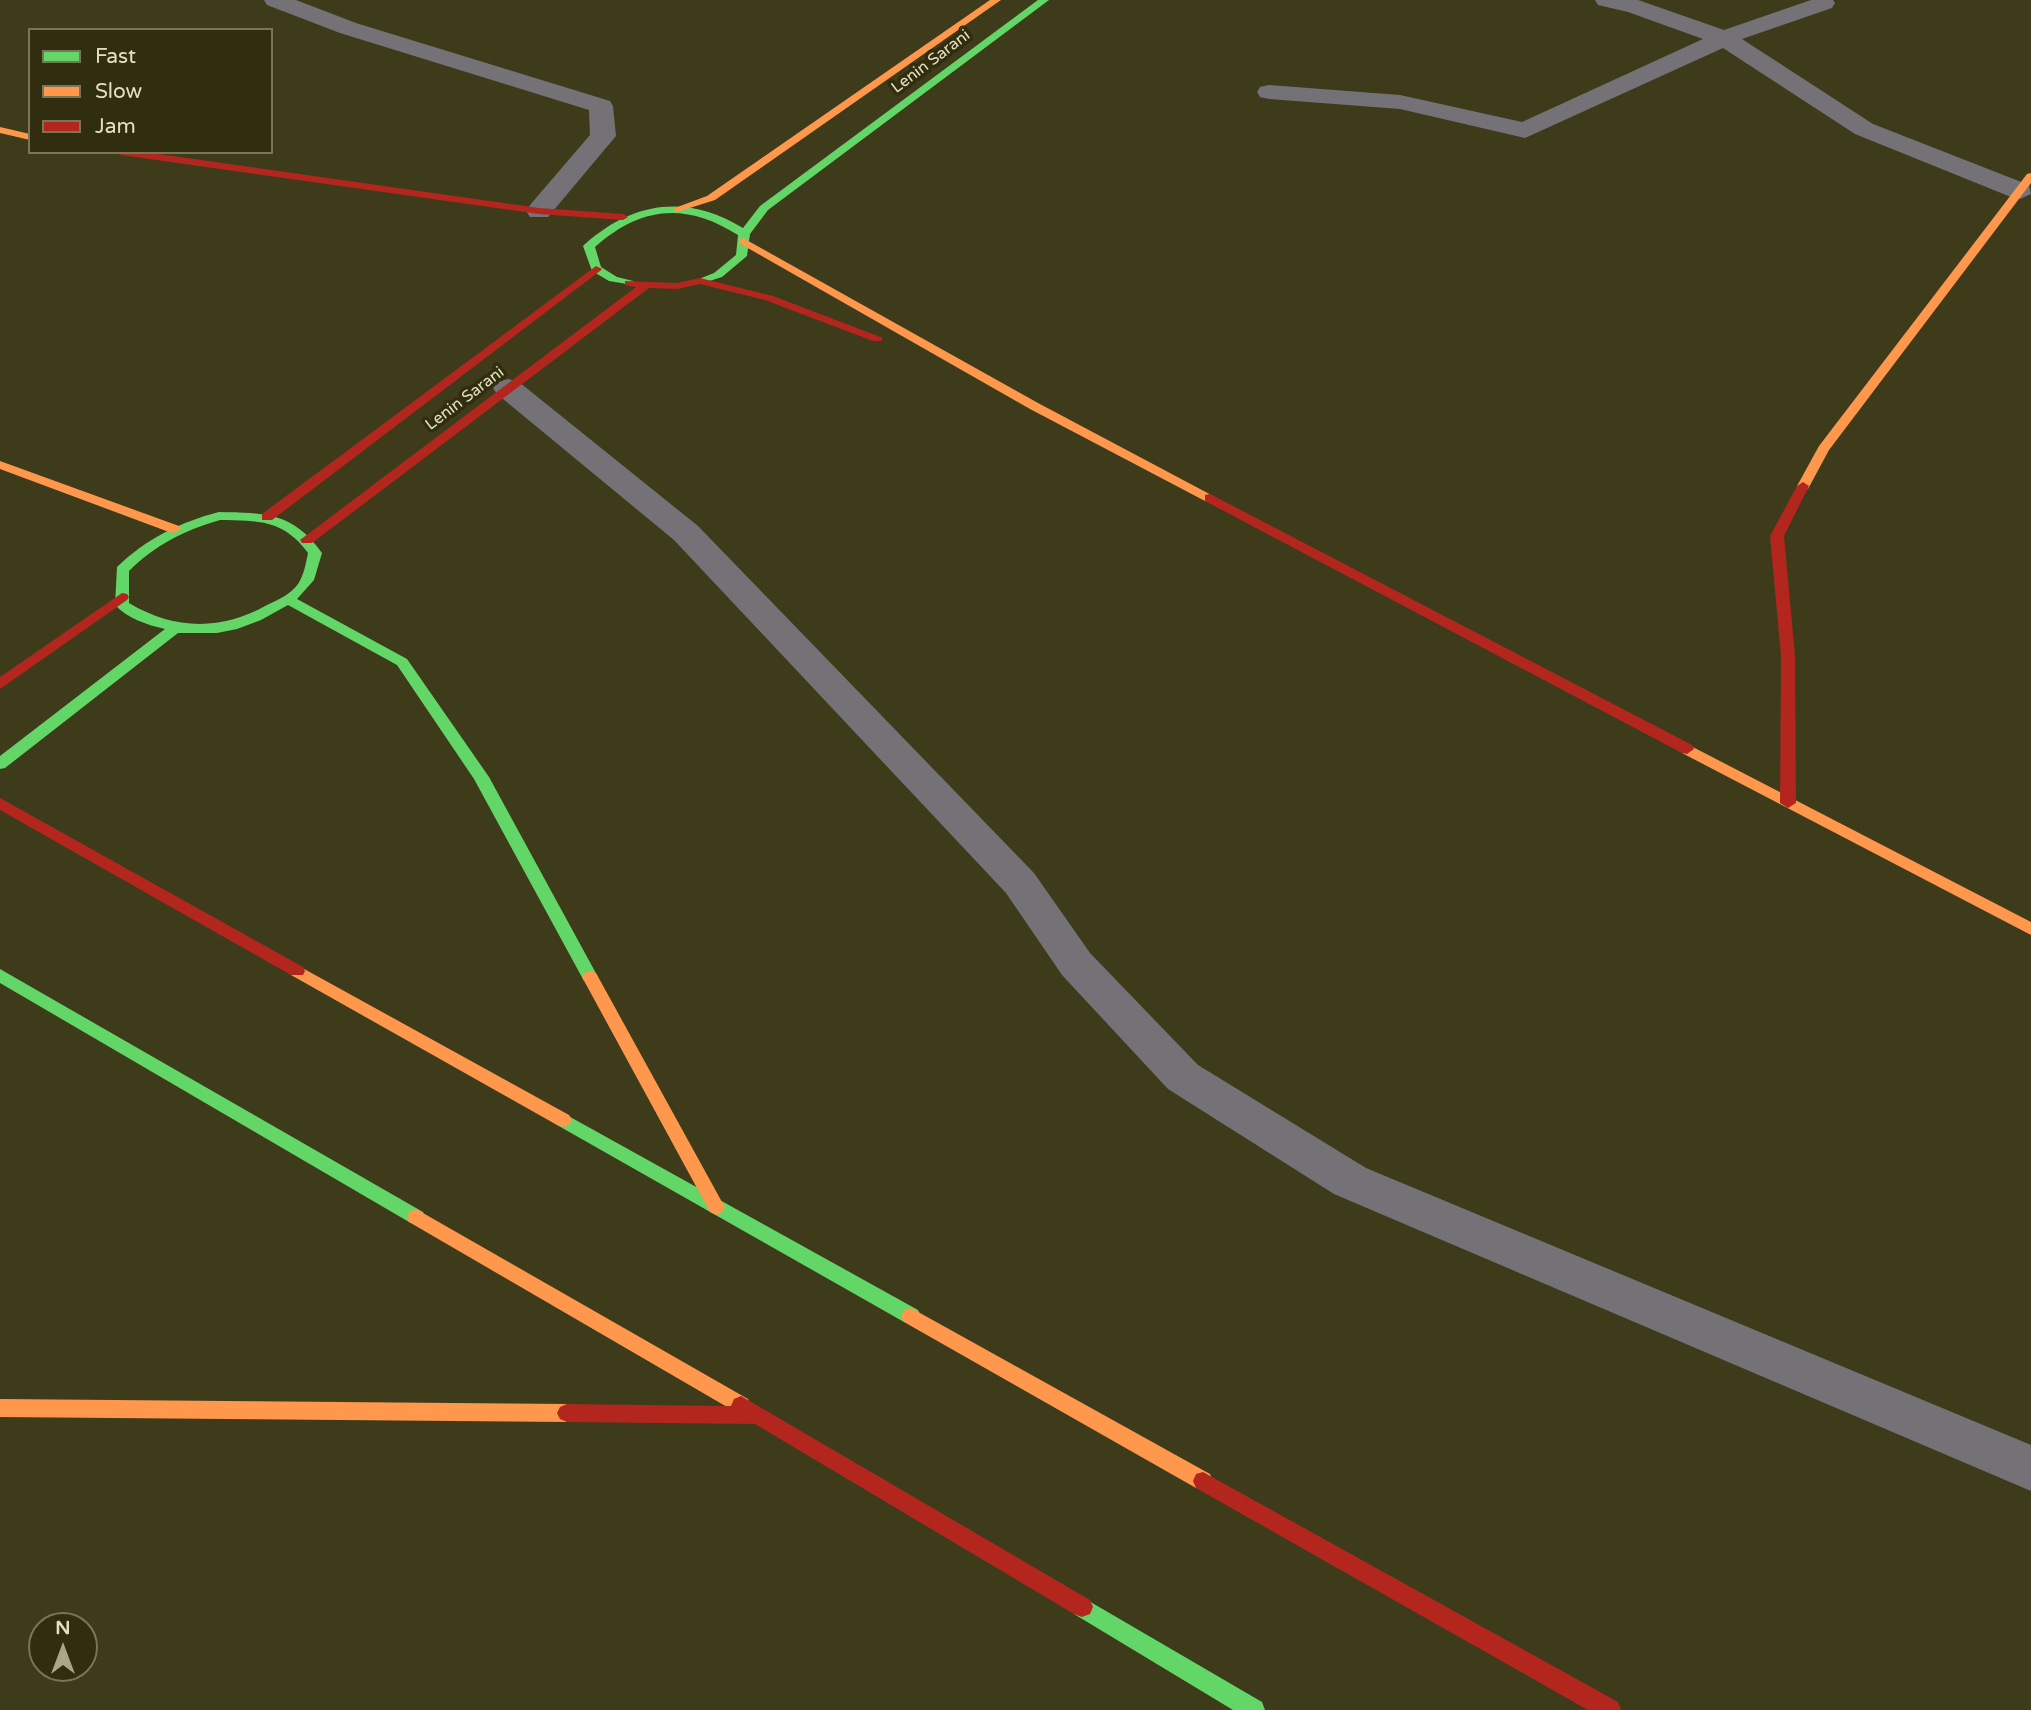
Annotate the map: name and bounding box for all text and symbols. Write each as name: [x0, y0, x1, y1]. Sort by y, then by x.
street label: Lenin Sarani: [888, 26, 974, 98]
legend: [28, 28, 273, 154]
text: Fast: [95, 44, 136, 69]
text: Slow: [95, 79, 142, 104]
text: Jam: [95, 114, 136, 139]
street label: Lenin Sarani: [422, 363, 508, 435]
north arrow: [28, 1612, 98, 1682]
text: N: [55, 1617, 71, 1639]

